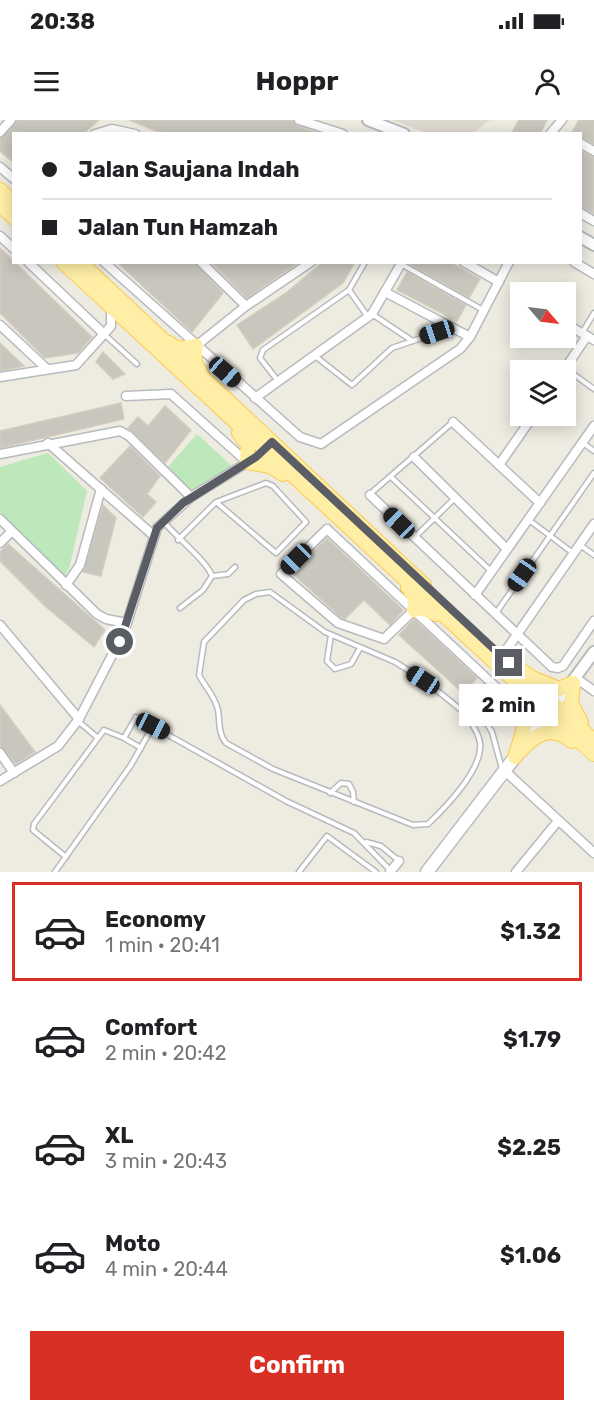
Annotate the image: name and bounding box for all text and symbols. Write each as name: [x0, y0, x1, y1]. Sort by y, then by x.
text: 20:38: [30, 8, 95, 35]
icon: menu: [30, 65, 63, 98]
text: Hoppr: [256, 65, 338, 97]
icon: person: [531, 65, 564, 98]
text: Jalan Saujana Indah: [78, 156, 300, 183]
text: Jalan Tun Hamzah: [78, 214, 278, 241]
north arrow: [510, 282, 576, 348]
map controls: [510, 282, 576, 426]
car: [417, 318, 457, 346]
car: [206, 353, 244, 391]
button: layers: [510, 360, 576, 426]
car: [380, 504, 418, 542]
car: [277, 540, 315, 578]
car: [504, 555, 540, 595]
route start: [106, 628, 133, 655]
route end: [495, 649, 522, 676]
car: [403, 663, 443, 697]
callout: 2 min: [460, 684, 558, 726]
text: 2 min: [481, 693, 536, 717]
car: [133, 710, 173, 742]
icon: car: [33, 905, 87, 959]
text: Economy: [105, 906, 206, 933]
text: $1.32: [500, 918, 561, 945]
text: 1 min · 20:41: [105, 933, 220, 957]
icon: car: [33, 1013, 87, 1067]
text: Comfort: [105, 1014, 197, 1041]
text: $1.79: [503, 1026, 561, 1053]
text: 2 min · 20:42: [105, 1041, 227, 1065]
icon: car: [33, 1121, 87, 1175]
text: XL: [105, 1122, 133, 1149]
text: $2.25: [497, 1134, 561, 1161]
text: 3 min · 20:43: [105, 1149, 227, 1173]
icon: car: [33, 1229, 87, 1283]
text: Moto: [105, 1230, 160, 1257]
text: $1.06: [500, 1242, 561, 1269]
text: 4 min · 20:44: [105, 1257, 228, 1281]
button: Confirm: [30, 1331, 564, 1400]

